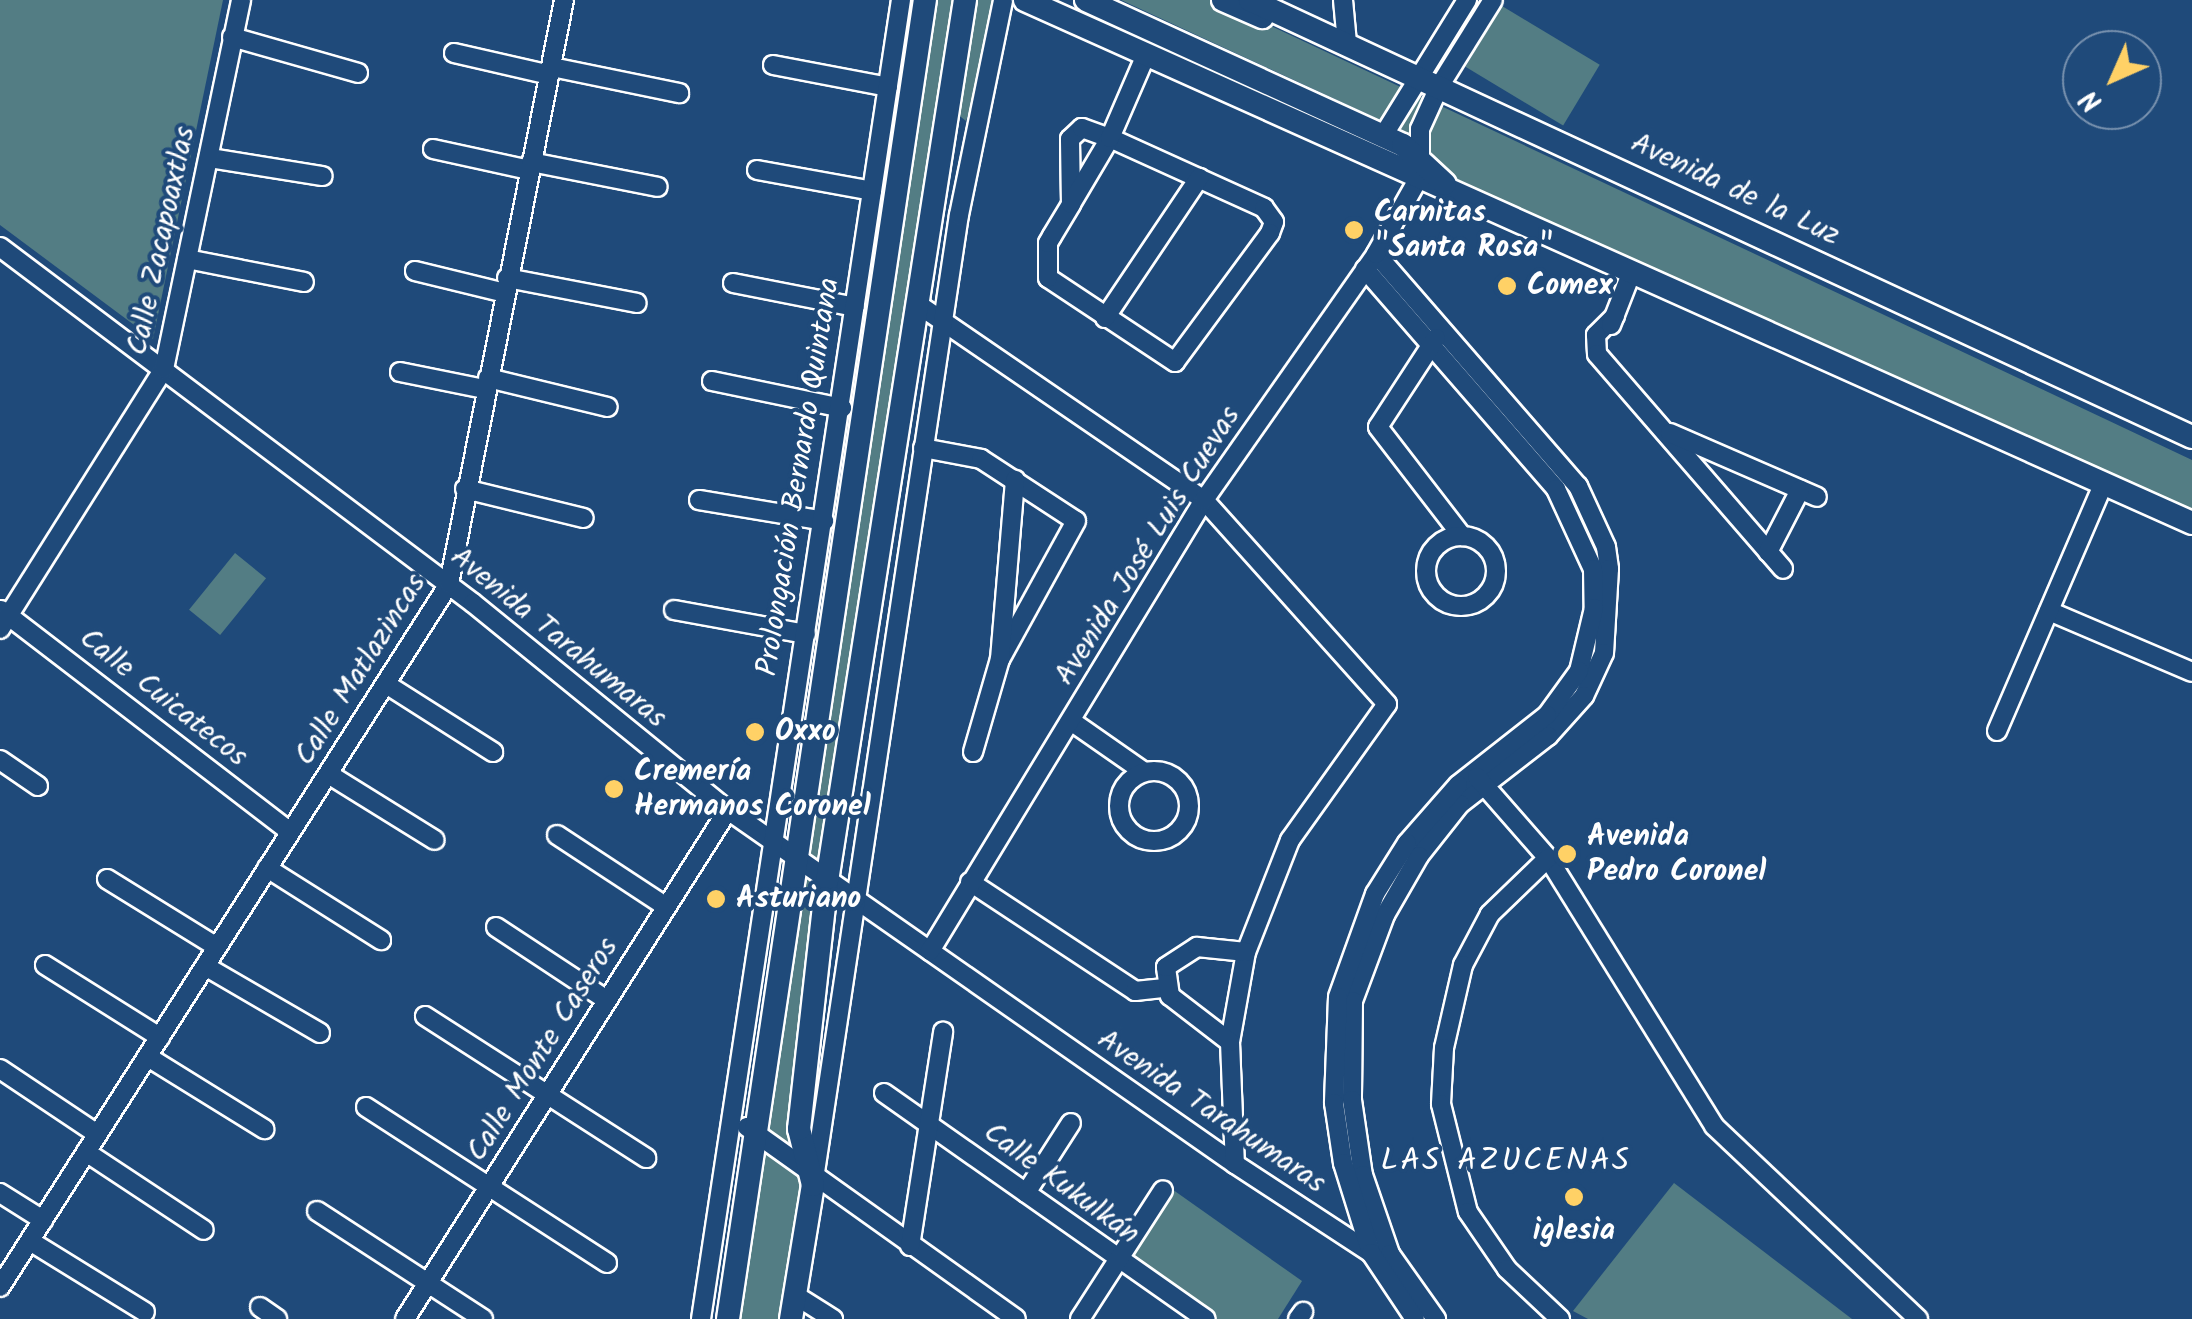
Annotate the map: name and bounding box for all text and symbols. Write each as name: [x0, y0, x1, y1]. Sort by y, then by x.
north arrow: [2062, 30, 2162, 130]
text: N: [2070, 78, 2114, 122]
street label: Calle Zacapoaxtlas: [120, 123, 204, 359]
street label: Avenida de la Luz: [1625, 126, 1845, 254]
place label: Carnitas "Santa Rosa": [1374, 195, 1553, 266]
marker: Carnitas "Santa Rosa": [1343, 219, 1365, 241]
place label: Comex: [1527, 268, 1613, 304]
street label: Prolongación Bernardo Quintana: [750, 275, 848, 679]
marker: Comex: [1496, 275, 1518, 297]
street label: Avenida José Luis Cuevas: [1047, 400, 1249, 692]
street label: Avenida Tarahumaras: [443, 540, 673, 736]
street label: Calle Matlazincas: [288, 567, 434, 773]
street label: Calle Cuicatecos: [72, 621, 254, 775]
place label: Oxxo: [775, 714, 836, 750]
marker: Oxxo: [744, 721, 766, 743]
place label: Cremería Hermanos Coronel: [634, 754, 871, 824]
marker: Cremería Hermanos Coronel: [603, 778, 625, 800]
place label: Avenida Pedro Coronel: [1587, 819, 1766, 890]
marker: Avenida Pedro Coronel: [1556, 843, 1578, 865]
place label: Asturiano: [736, 881, 861, 917]
marker: Asturiano: [705, 888, 727, 910]
street label: Calle Monte Caseros: [460, 931, 626, 1169]
street label: Avenida Tarahumaras: [1090, 1022, 1332, 1202]
street label: Calle Kukulkán: [976, 1115, 1146, 1253]
district label: LAS AZUCENAS: [1380, 1143, 1632, 1181]
marker: iglesia: [1563, 1186, 1585, 1208]
place label: iglesia: [1533, 1213, 1615, 1249]

